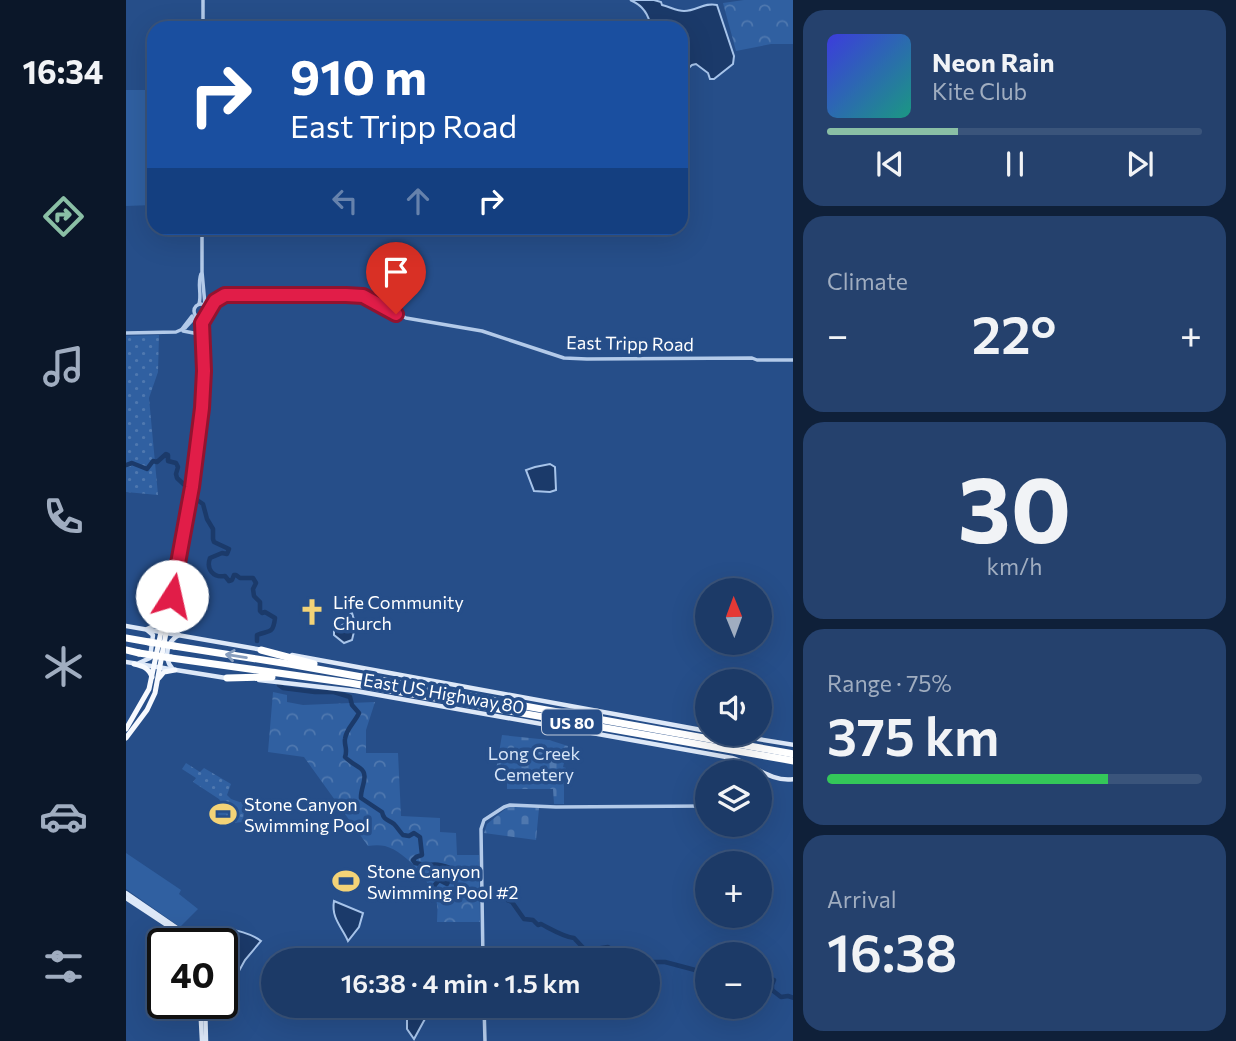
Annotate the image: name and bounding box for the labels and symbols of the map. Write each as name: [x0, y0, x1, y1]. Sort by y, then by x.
pin: [366, 242, 426, 314]
street label: East Tripp Road: [566, 331, 694, 355]
position arrow: [135, 559, 209, 633]
north arrow: [695, 578, 772, 654]
place label: Life Community Church: [333, 591, 464, 634]
church icon: Life Community Church: [297, 597, 327, 627]
one-way arrow: [225, 649, 248, 662]
street label: East US Highway 80: [362, 668, 526, 718]
road number: US 80: [542, 709, 602, 734]
park label: Long Creek Cemetery: [488, 742, 581, 785]
place label: Stone Canyon Swimming Pool: [244, 793, 370, 836]
sports icon: Stone Canyon Swimming Pool: [208, 799, 238, 829]
place label: Stone Canyon Swimming Pool #2: [367, 860, 519, 903]
sports icon: Stone Canyon Swimming Pool #2: [331, 866, 361, 896]
speed limit sign: 40: [147, 928, 238, 1019]

